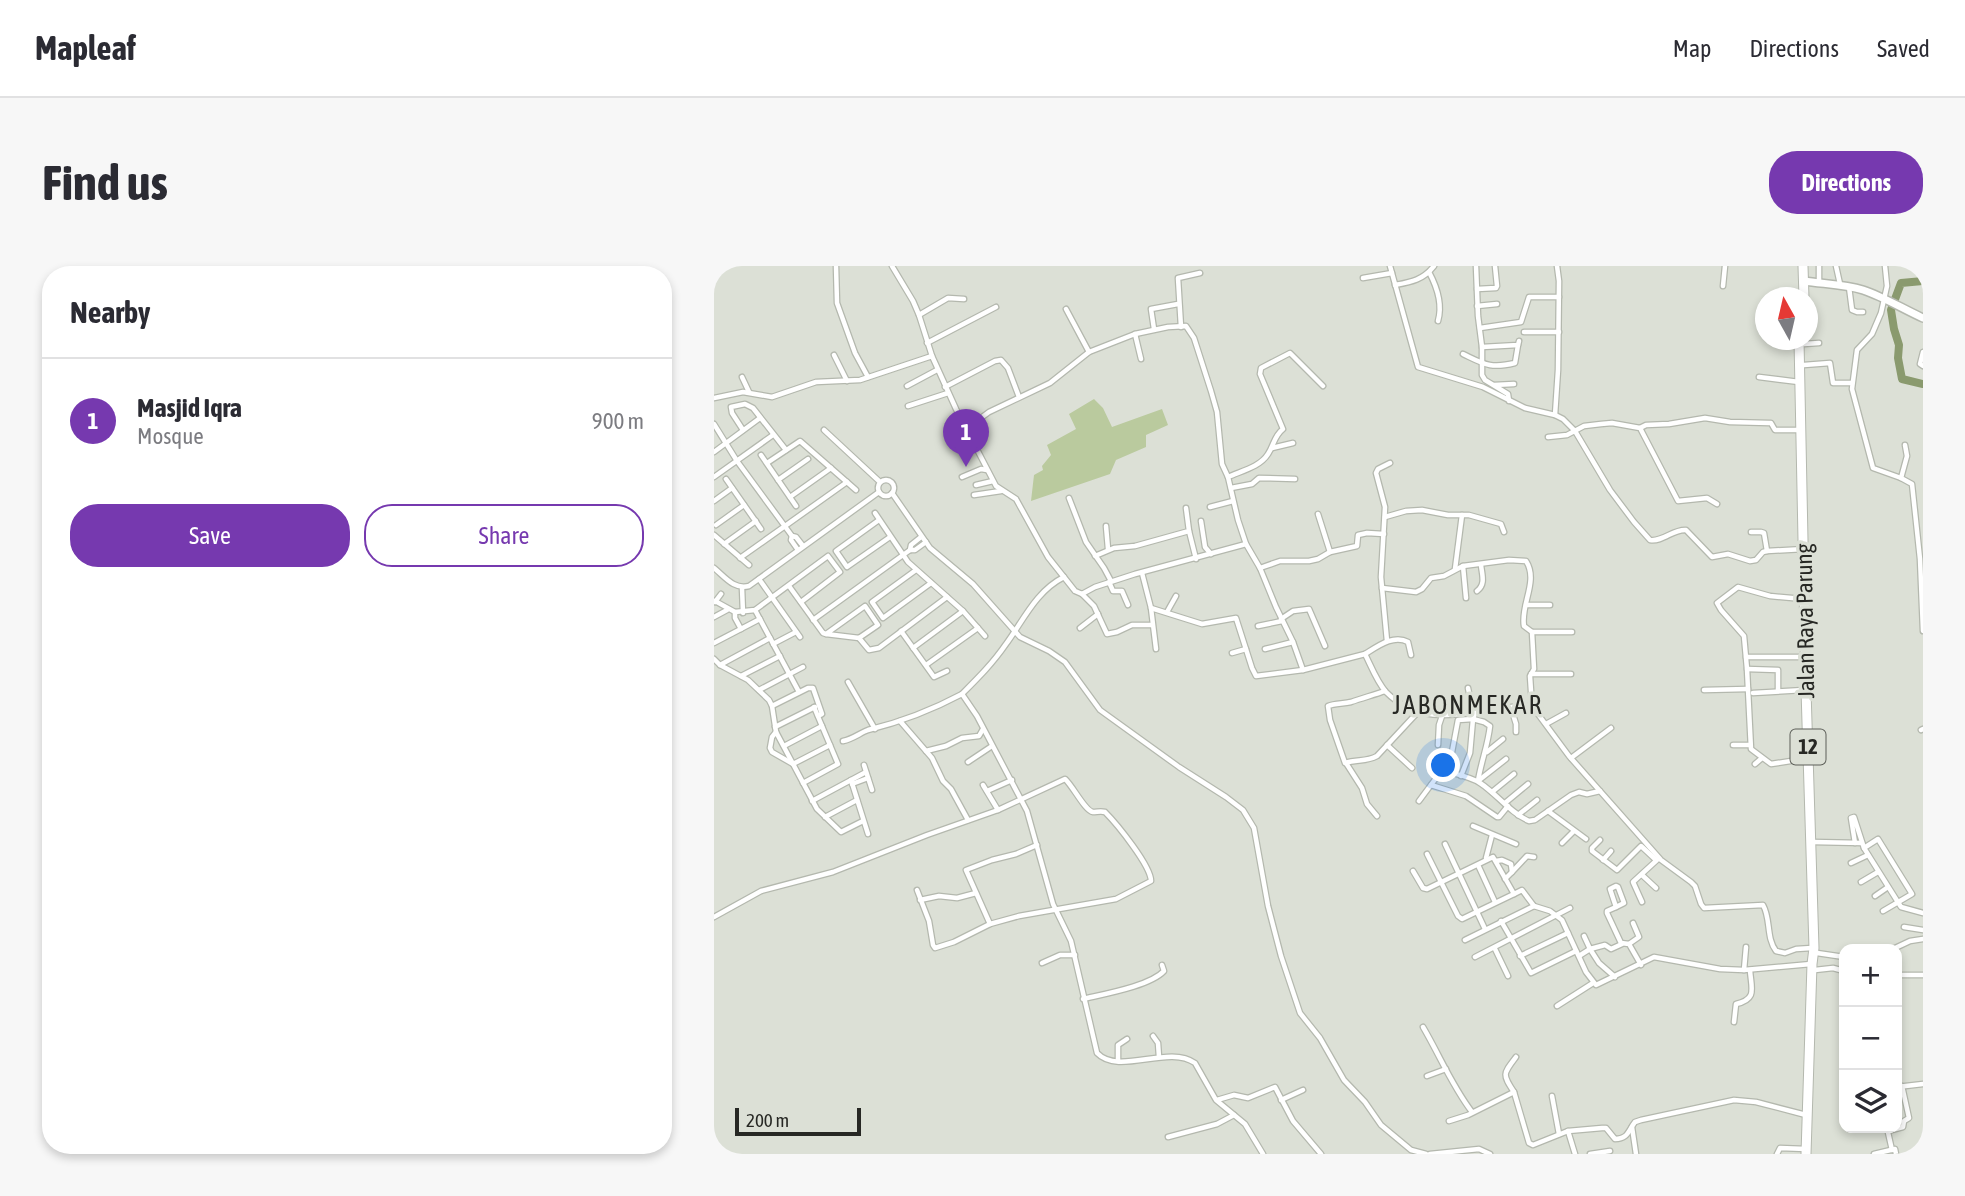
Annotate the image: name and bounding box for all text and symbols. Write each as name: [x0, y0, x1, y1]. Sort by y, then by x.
text: Mapleaf: [35, 29, 136, 67]
text: Map: [1673, 35, 1711, 62]
text: Directions: [1749, 35, 1839, 62]
text: Saved: [1877, 35, 1930, 62]
button: Directions: [1769, 151, 1923, 214]
text: Find us: [42, 154, 168, 210]
north arrow: [1755, 287, 1818, 350]
text: Nearby: [70, 295, 150, 329]
text: Masjid Iqra: [137, 393, 242, 423]
text: 1: [88, 408, 98, 434]
text: 900 m: [592, 408, 644, 434]
pin: 1: [943, 409, 989, 467]
text: Mosque: [137, 423, 204, 449]
button: Save: [70, 504, 350, 567]
button: Share: [364, 504, 644, 567]
street label: Jalan Raya Parung: [1791, 543, 1819, 699]
district label: JABONMEKAR: [1393, 690, 1543, 720]
road number: 12: [1790, 729, 1826, 764]
your location: [1426, 748, 1460, 782]
map controls: [1839, 944, 1902, 1133]
button: +: [1839, 944, 1902, 1007]
button: −: [1839, 1007, 1902, 1070]
button: layers: [1839, 1070, 1902, 1133]
scale bar: [735, 1105, 861, 1137]
text: 200 m: [746, 1109, 789, 1131]

